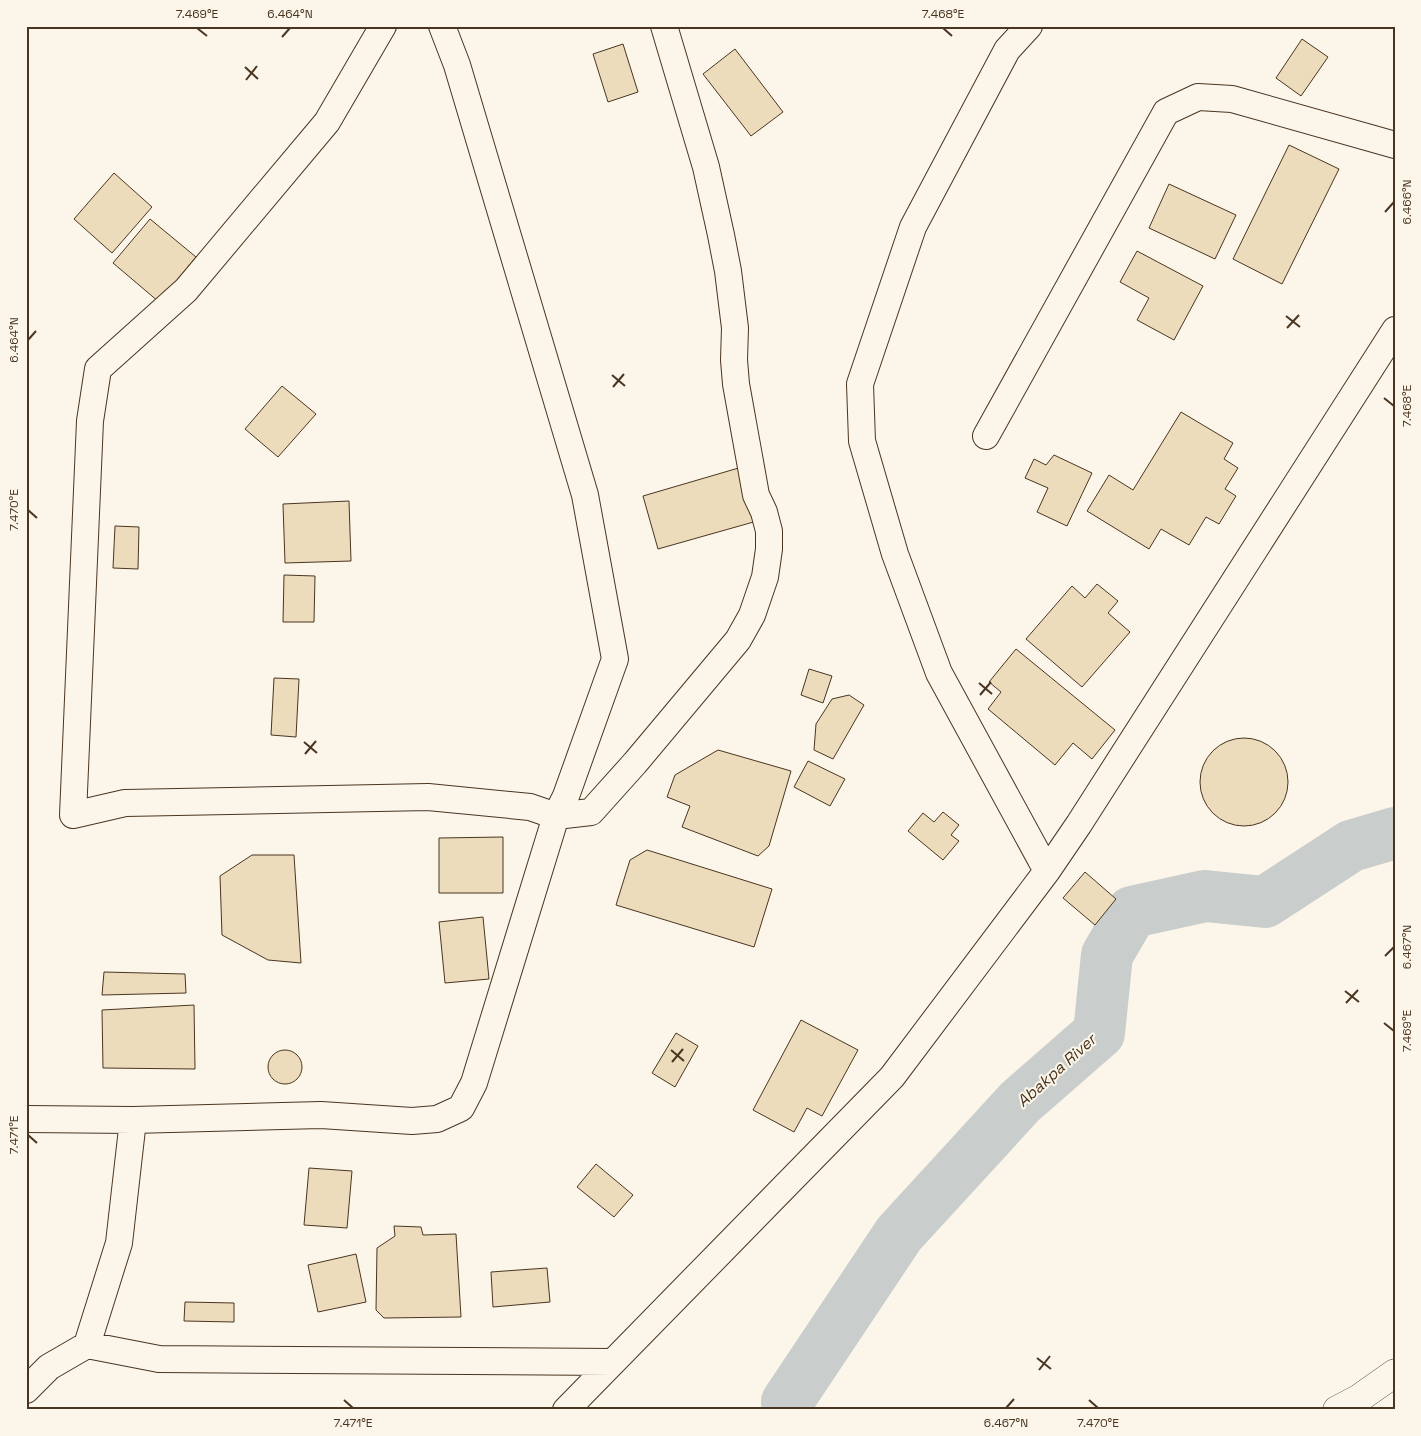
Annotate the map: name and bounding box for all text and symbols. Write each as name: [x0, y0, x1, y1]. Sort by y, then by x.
text: 7.469°E: [176, 6, 219, 22]
text: 6.464°N: [267, 6, 313, 22]
text: 7.468°E: [922, 6, 965, 22]
text: 6.466°N: [1399, 179, 1415, 225]
text: 6.464°N: [6, 317, 22, 363]
text: 7.468°E: [1399, 384, 1415, 427]
text: 7.470°E: [6, 489, 22, 531]
text: 6.467°N: [1399, 925, 1415, 969]
text: 7.469°E: [1399, 1009, 1415, 1052]
water label: Abakpa River: [1012, 1028, 1102, 1112]
text: 7.471°E: [6, 1115, 22, 1155]
text: 7.471°E: [333, 1415, 373, 1431]
text: 6.467°N: [984, 1415, 1028, 1431]
text: 7.470°E: [1077, 1415, 1119, 1431]

